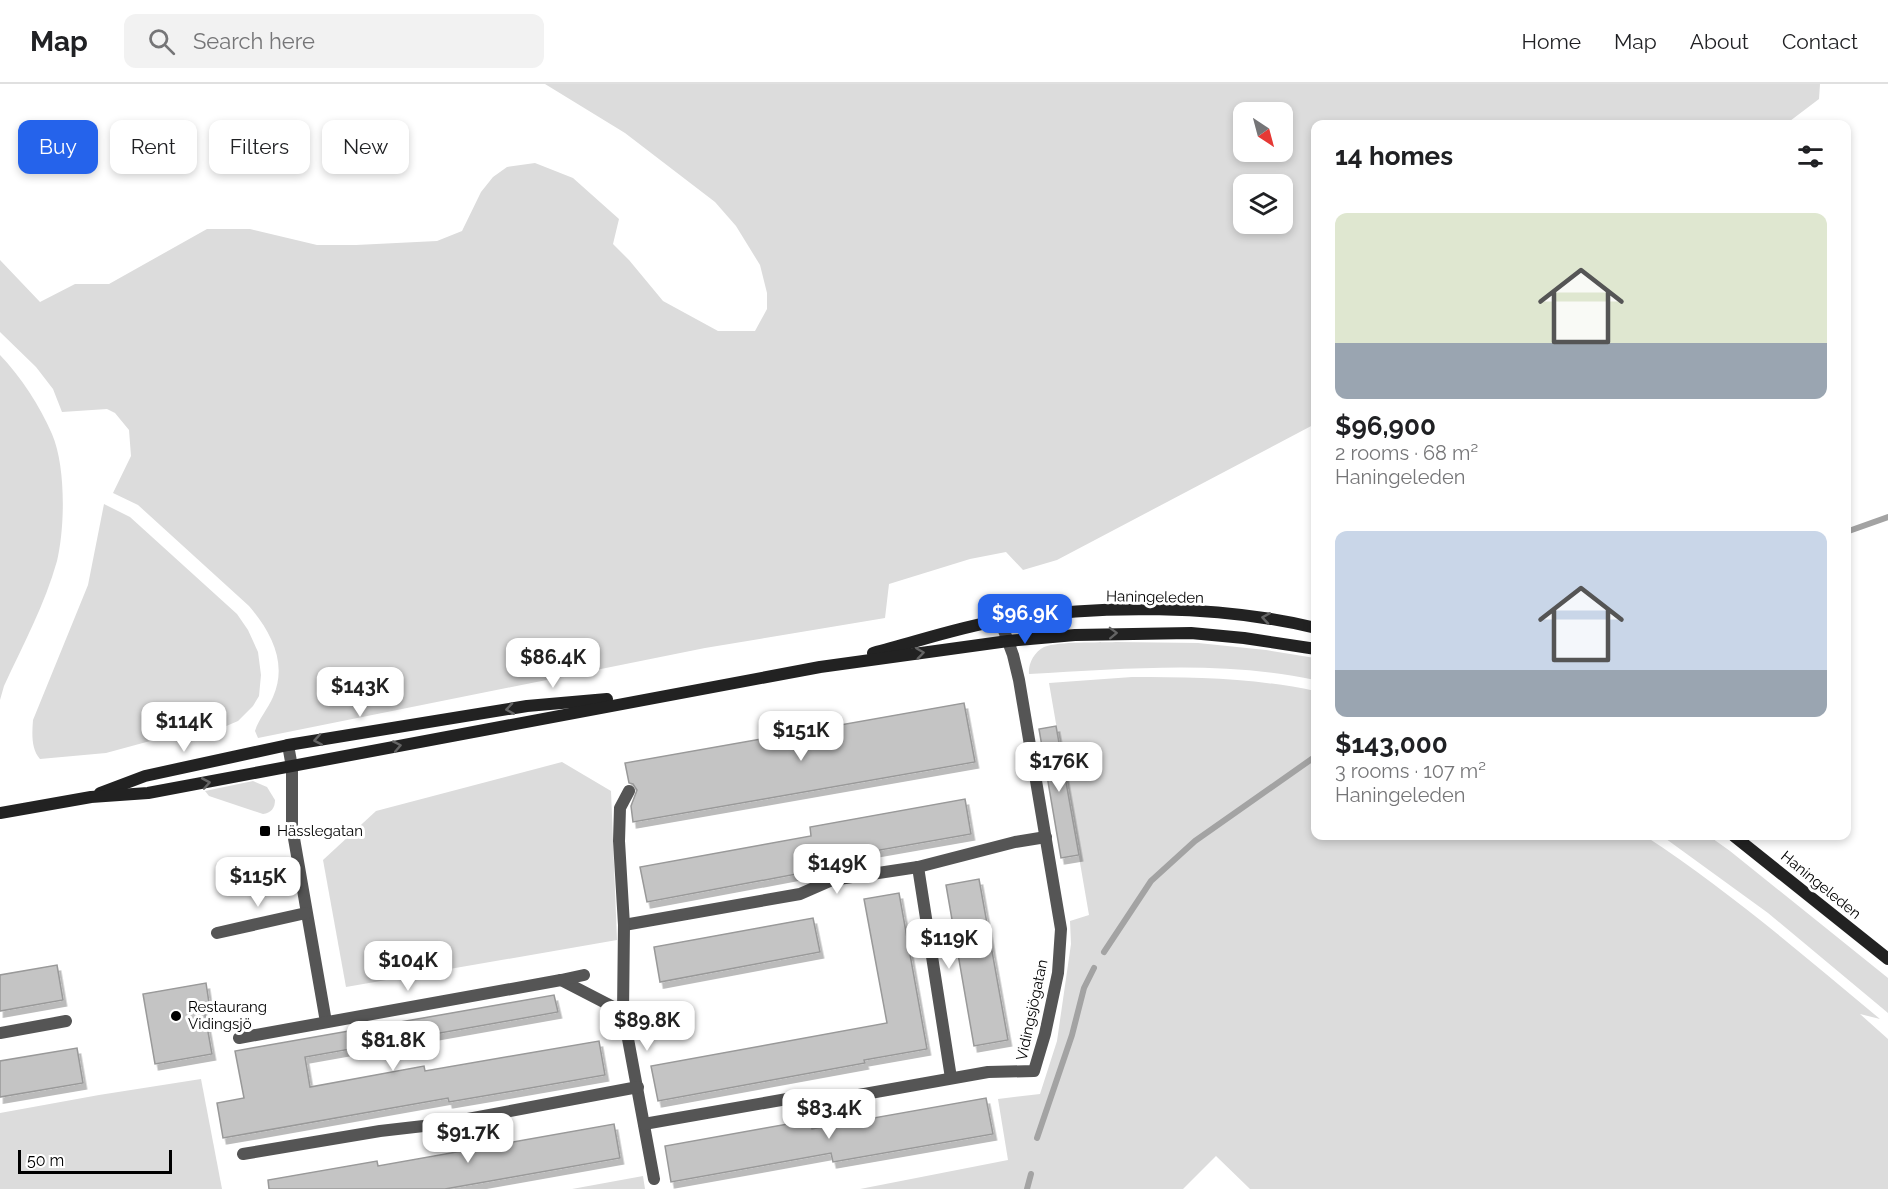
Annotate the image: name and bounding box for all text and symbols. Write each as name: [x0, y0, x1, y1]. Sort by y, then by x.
search box: [124, 14, 544, 68]
text: Map: [30, 25, 88, 58]
icon: search: [145, 25, 178, 58]
text: Search here: [193, 28, 315, 54]
text: Home: [1522, 29, 1581, 54]
text: Map: [1614, 29, 1657, 54]
text: About: [1690, 29, 1749, 54]
text: Contact: [1782, 29, 1858, 54]
north arrow: [1233, 102, 1293, 162]
map controls: [1233, 102, 1293, 234]
chip: Buy: [18, 120, 98, 174]
chip: Rent: [110, 120, 197, 174]
chip: Filters: [209, 120, 310, 174]
chip: New: [322, 120, 409, 174]
icon: filters: [1794, 140, 1827, 173]
text: 14 homes: [1335, 141, 1453, 171]
button: layers: [1233, 174, 1293, 234]
icon: home: [1527, 252, 1635, 360]
text: $96,900: [1335, 411, 1436, 441]
text: 2 rooms · 68 m²: [1335, 441, 1478, 465]
text: Haningeleden: [1335, 465, 1465, 489]
icon: home: [1527, 570, 1635, 678]
street label: Haningeleden: [1106, 587, 1204, 607]
pin: $96.9K: [976, 594, 1074, 645]
text: $96.9K: [992, 601, 1058, 625]
one-way arrow: [1261, 612, 1271, 625]
one-way arrow: [1109, 627, 1118, 640]
pin: $86.4K: [504, 638, 602, 689]
text: $86.4K: [520, 645, 586, 669]
one-way arrow: [915, 648, 924, 660]
pin: $143K: [318, 667, 402, 718]
text: $143K: [331, 674, 389, 698]
pin: $114K: [142, 702, 226, 753]
one-way arrow: [505, 702, 515, 714]
text: $114K: [155, 709, 213, 733]
pin: $151K: [759, 711, 843, 762]
text: $151K: [773, 718, 829, 742]
text: $143,000: [1335, 729, 1448, 759]
one-way arrow: [313, 734, 322, 746]
one-way arrow: [392, 740, 402, 753]
pin: $176K: [1017, 742, 1101, 793]
text: $176K: [1029, 749, 1089, 773]
text: 3 rooms · 107 m²: [1335, 759, 1486, 783]
one-way arrow: [201, 777, 211, 790]
text: Haningeleden: [1335, 783, 1465, 807]
place label: Hässlegatan: [277, 822, 363, 840]
marker: Hässlegatan: [258, 824, 272, 838]
pin: $149K: [795, 844, 879, 895]
street label: Haningeleden: [1777, 847, 1865, 923]
text: $149K: [807, 851, 867, 875]
pin: $115K: [216, 857, 300, 908]
text: $115K: [230, 864, 286, 888]
pin: $119K: [907, 919, 991, 970]
text: $119K: [920, 926, 978, 950]
pin: $104K: [366, 941, 450, 992]
text: $104K: [378, 948, 438, 972]
street label: Vidingsjögatan: [1012, 958, 1052, 1062]
place label: Restaurang Vidingsjö: [188, 998, 267, 1033]
pin: $89.8K: [598, 1001, 696, 1052]
text: $89.8K: [614, 1008, 680, 1032]
marker: Restaurang Vidingsjö: [169, 1009, 183, 1023]
pin: $81.8K: [344, 1021, 442, 1072]
text: $81.8K: [361, 1028, 425, 1052]
pin: $83.4K: [780, 1089, 878, 1140]
text: $83.4K: [796, 1096, 862, 1120]
pin: $91.7K: [419, 1113, 517, 1164]
text: $91.7K: [436, 1120, 500, 1144]
scale bar: [18, 1147, 172, 1174]
text: 50 m: [27, 1151, 64, 1170]

